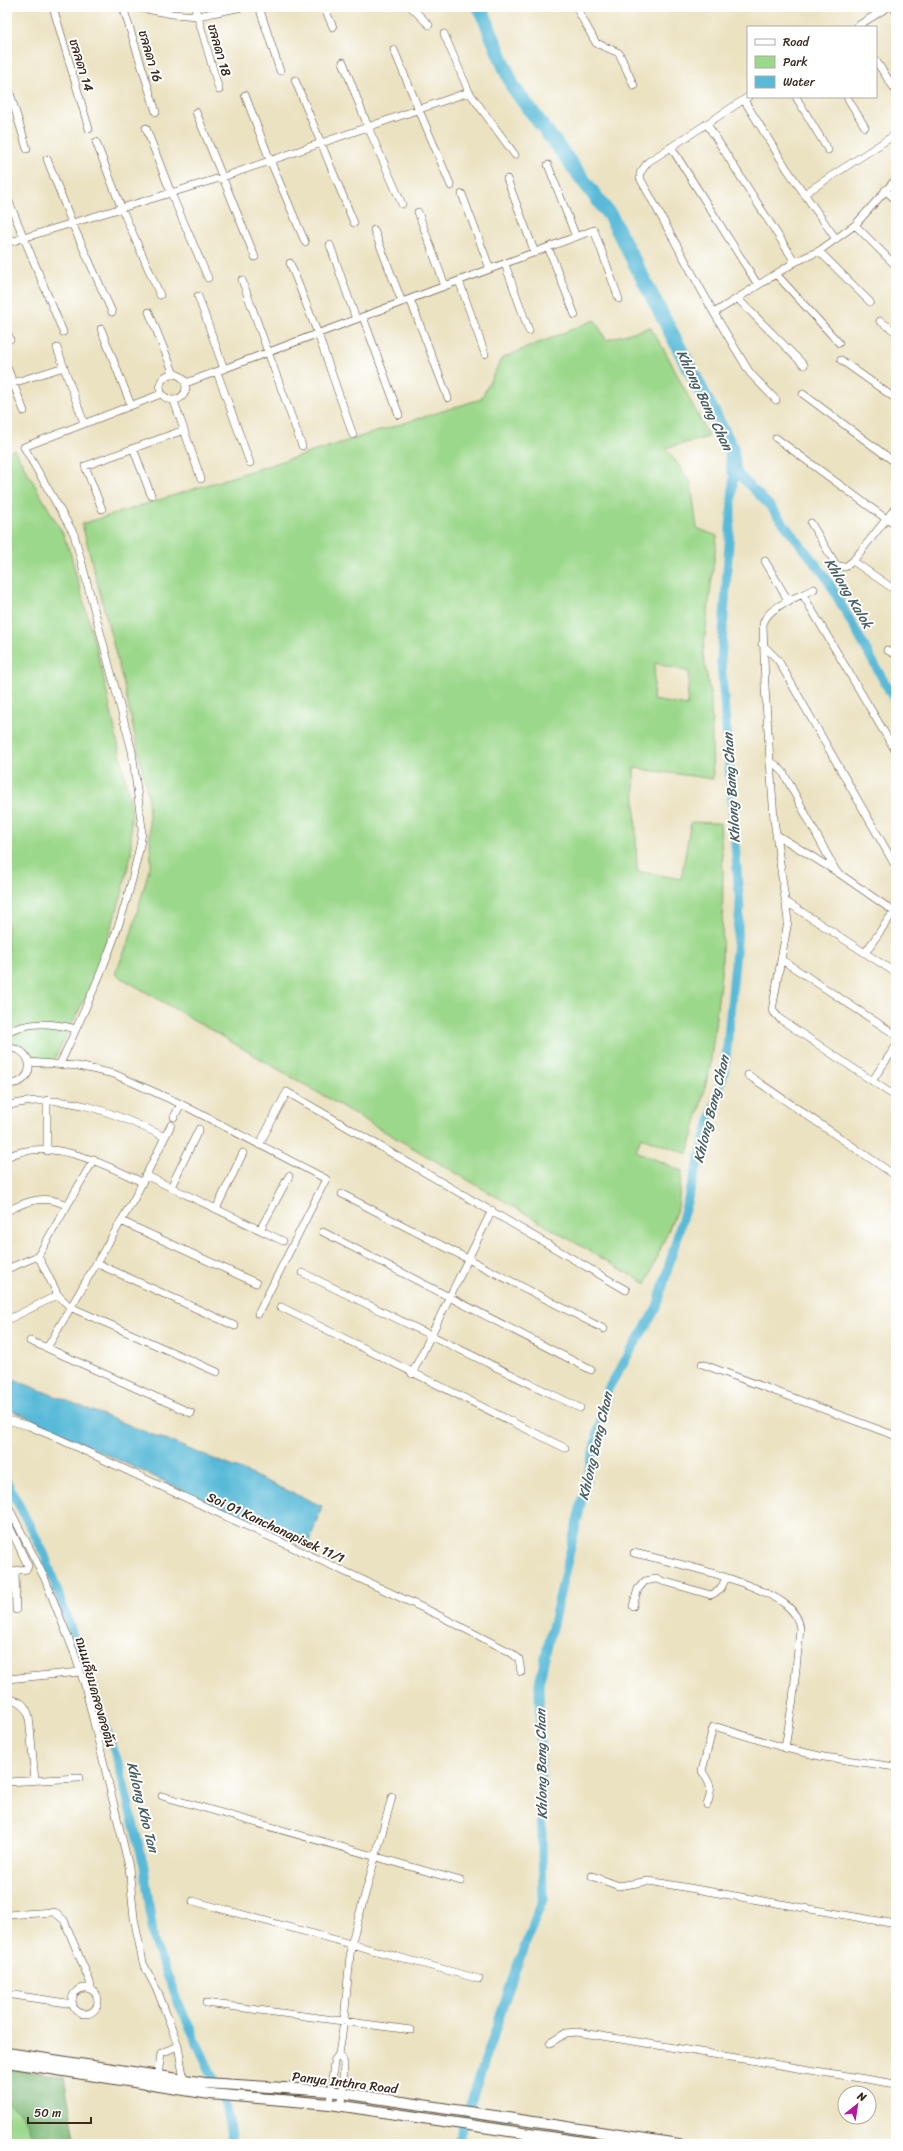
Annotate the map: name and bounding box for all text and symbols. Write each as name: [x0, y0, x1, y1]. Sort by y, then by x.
street label: ชลลดา 18: [201, 21, 238, 79]
legend: [747, 26, 877, 98]
street label: ชลลดา 16: [132, 27, 169, 85]
text: Road: [783, 31, 810, 53]
street label: ชลลดา 14: [63, 36, 100, 94]
text: Park: [783, 51, 808, 73]
text: Water: [783, 71, 816, 93]
water label: Khlong Bang Chan: [669, 345, 741, 456]
water label: Khlong Kalok: [817, 553, 880, 635]
water label: Khlong Bang Chan: [715, 731, 748, 844]
water label: Khlong Bang Chan: [686, 1051, 737, 1166]
water label: Khlong Bang Chan: [571, 1388, 620, 1503]
street label: Soi 01 Kanchanapisek 11/1: [203, 1485, 349, 1570]
street label: ถนนเลียบคลองคอตัน: [69, 1634, 122, 1750]
water label: Khlong Bang Chan: [528, 1707, 555, 1819]
water label: Khlong Kho Tan: [119, 1759, 166, 1856]
street label: Panya Inthra Road: [291, 2065, 400, 2101]
north arrow: [837, 2085, 877, 2125]
text: N: [853, 2086, 870, 2107]
scale bar: [28, 2099, 91, 2125]
text: 50 m: [34, 2102, 61, 2124]

